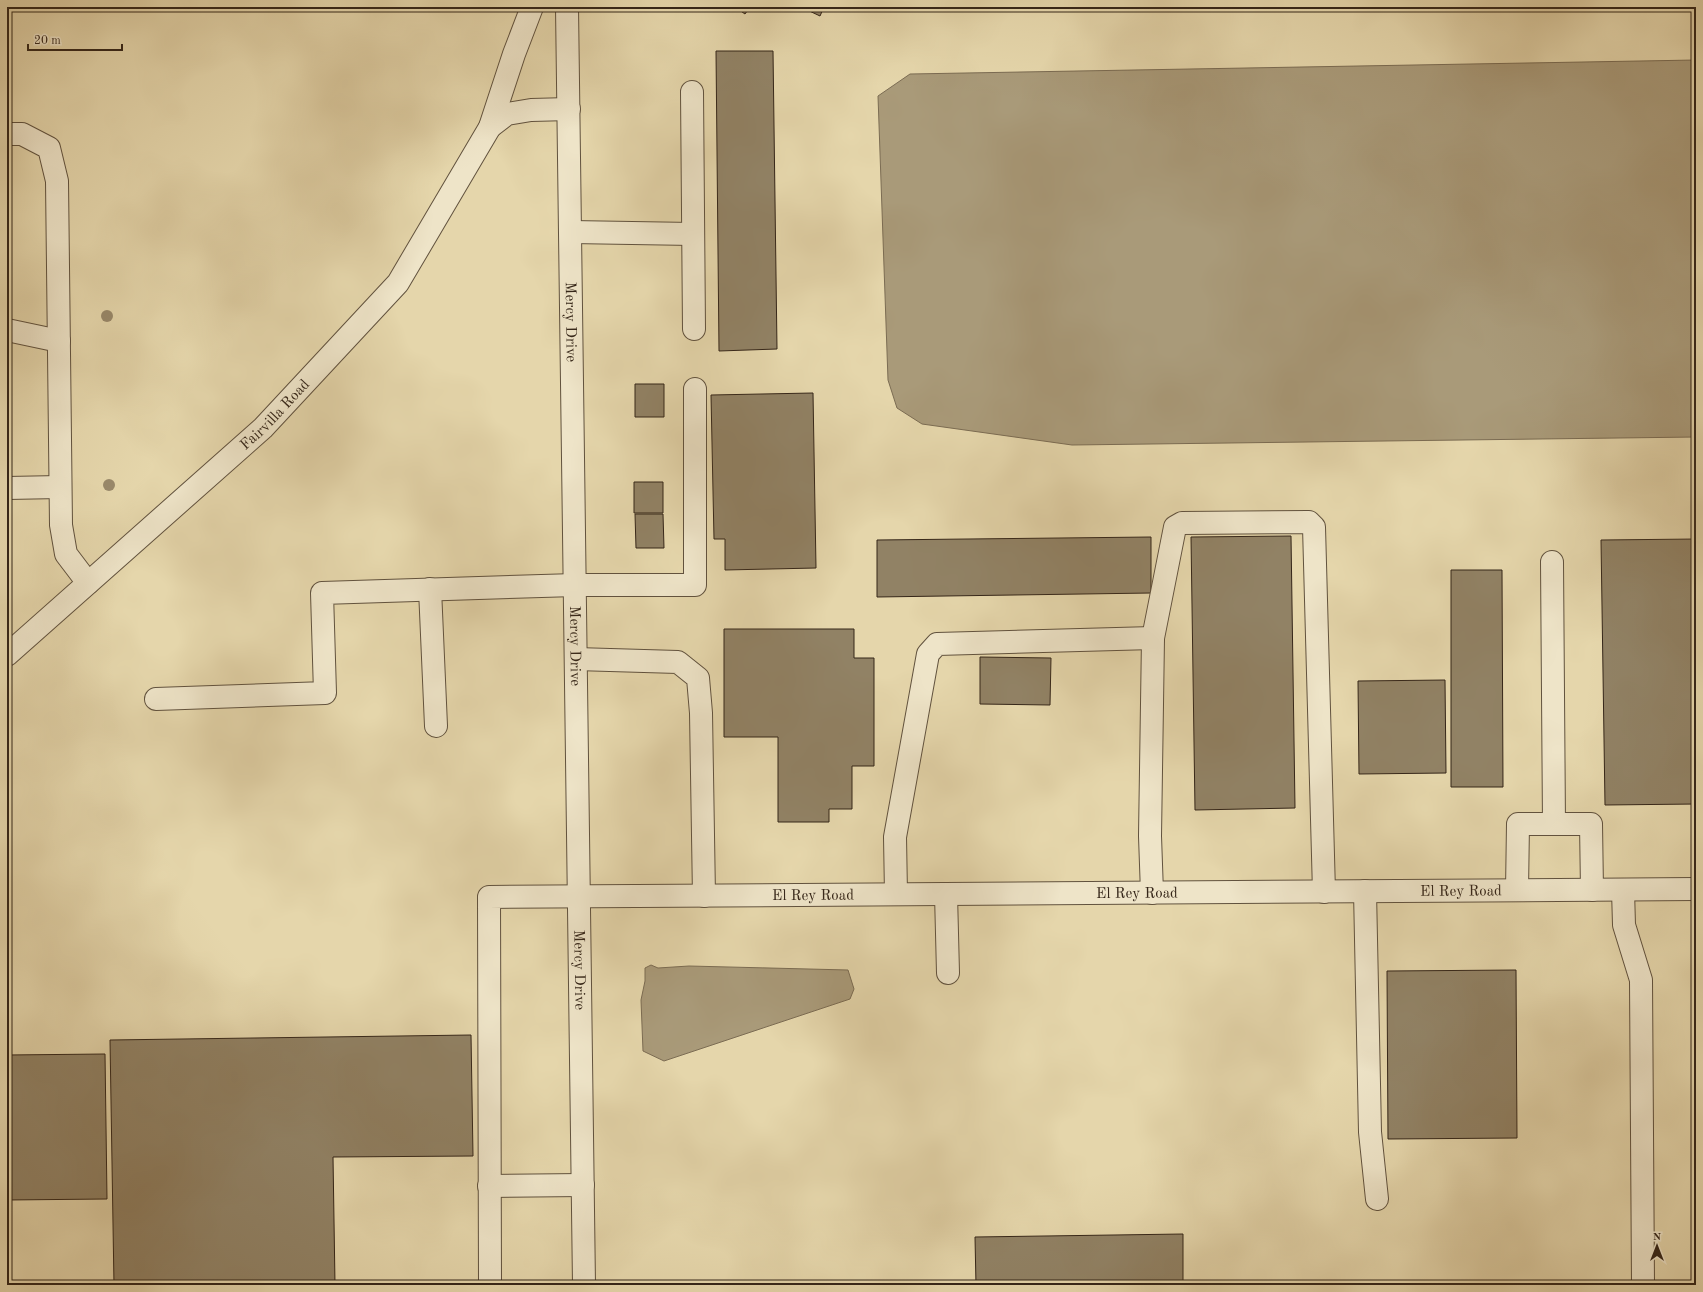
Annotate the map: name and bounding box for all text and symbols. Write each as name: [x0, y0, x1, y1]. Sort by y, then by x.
scale bar: [28, 26, 122, 52]
text: 20 m: [34, 35, 61, 47]
street label: Mercy Drive: [562, 282, 578, 362]
street label: Fairvilla Road: [238, 377, 313, 453]
street label: Mercy Drive: [566, 606, 582, 686]
street label: El Rey Road: [1420, 884, 1502, 900]
street label: El Rey Road: [1096, 886, 1178, 902]
street label: El Rey Road: [772, 889, 854, 904]
street label: Mercy Drive: [570, 930, 586, 1010]
north arrow: [1637, 1226, 1677, 1266]
text: N: [1653, 1232, 1662, 1243]

